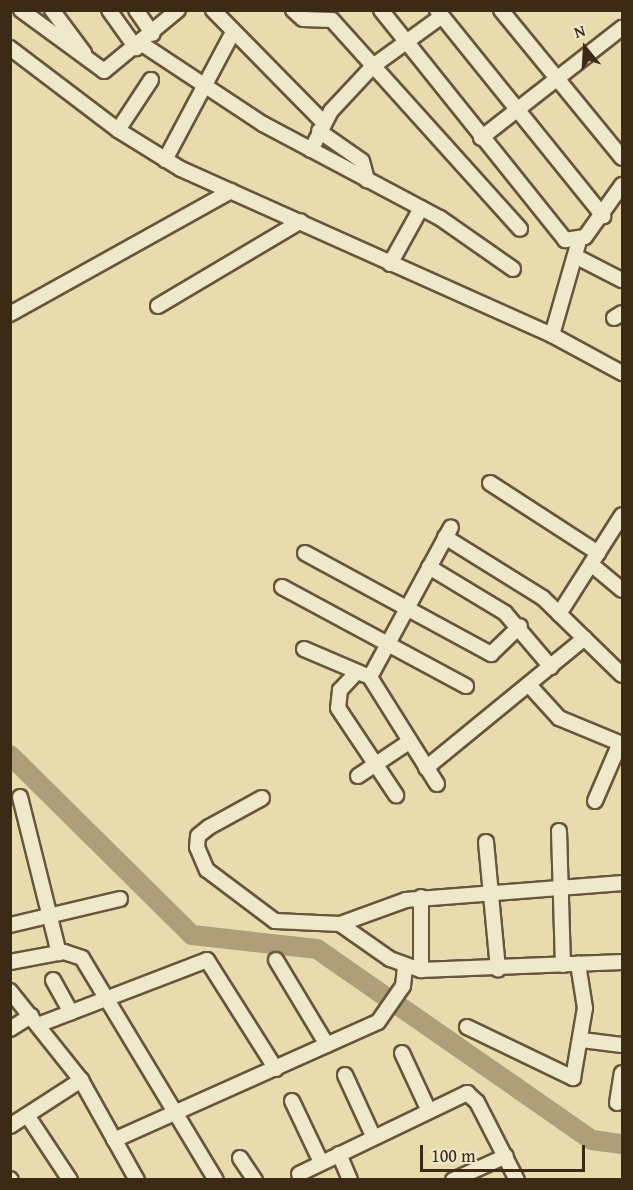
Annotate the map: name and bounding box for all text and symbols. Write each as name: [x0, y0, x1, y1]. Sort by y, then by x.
north arrow: [555, 18, 615, 78]
text: N: [571, 18, 588, 44]
scale bar: [423, 1133, 588, 1171]
text: 100 m: [431, 1142, 476, 1169]

